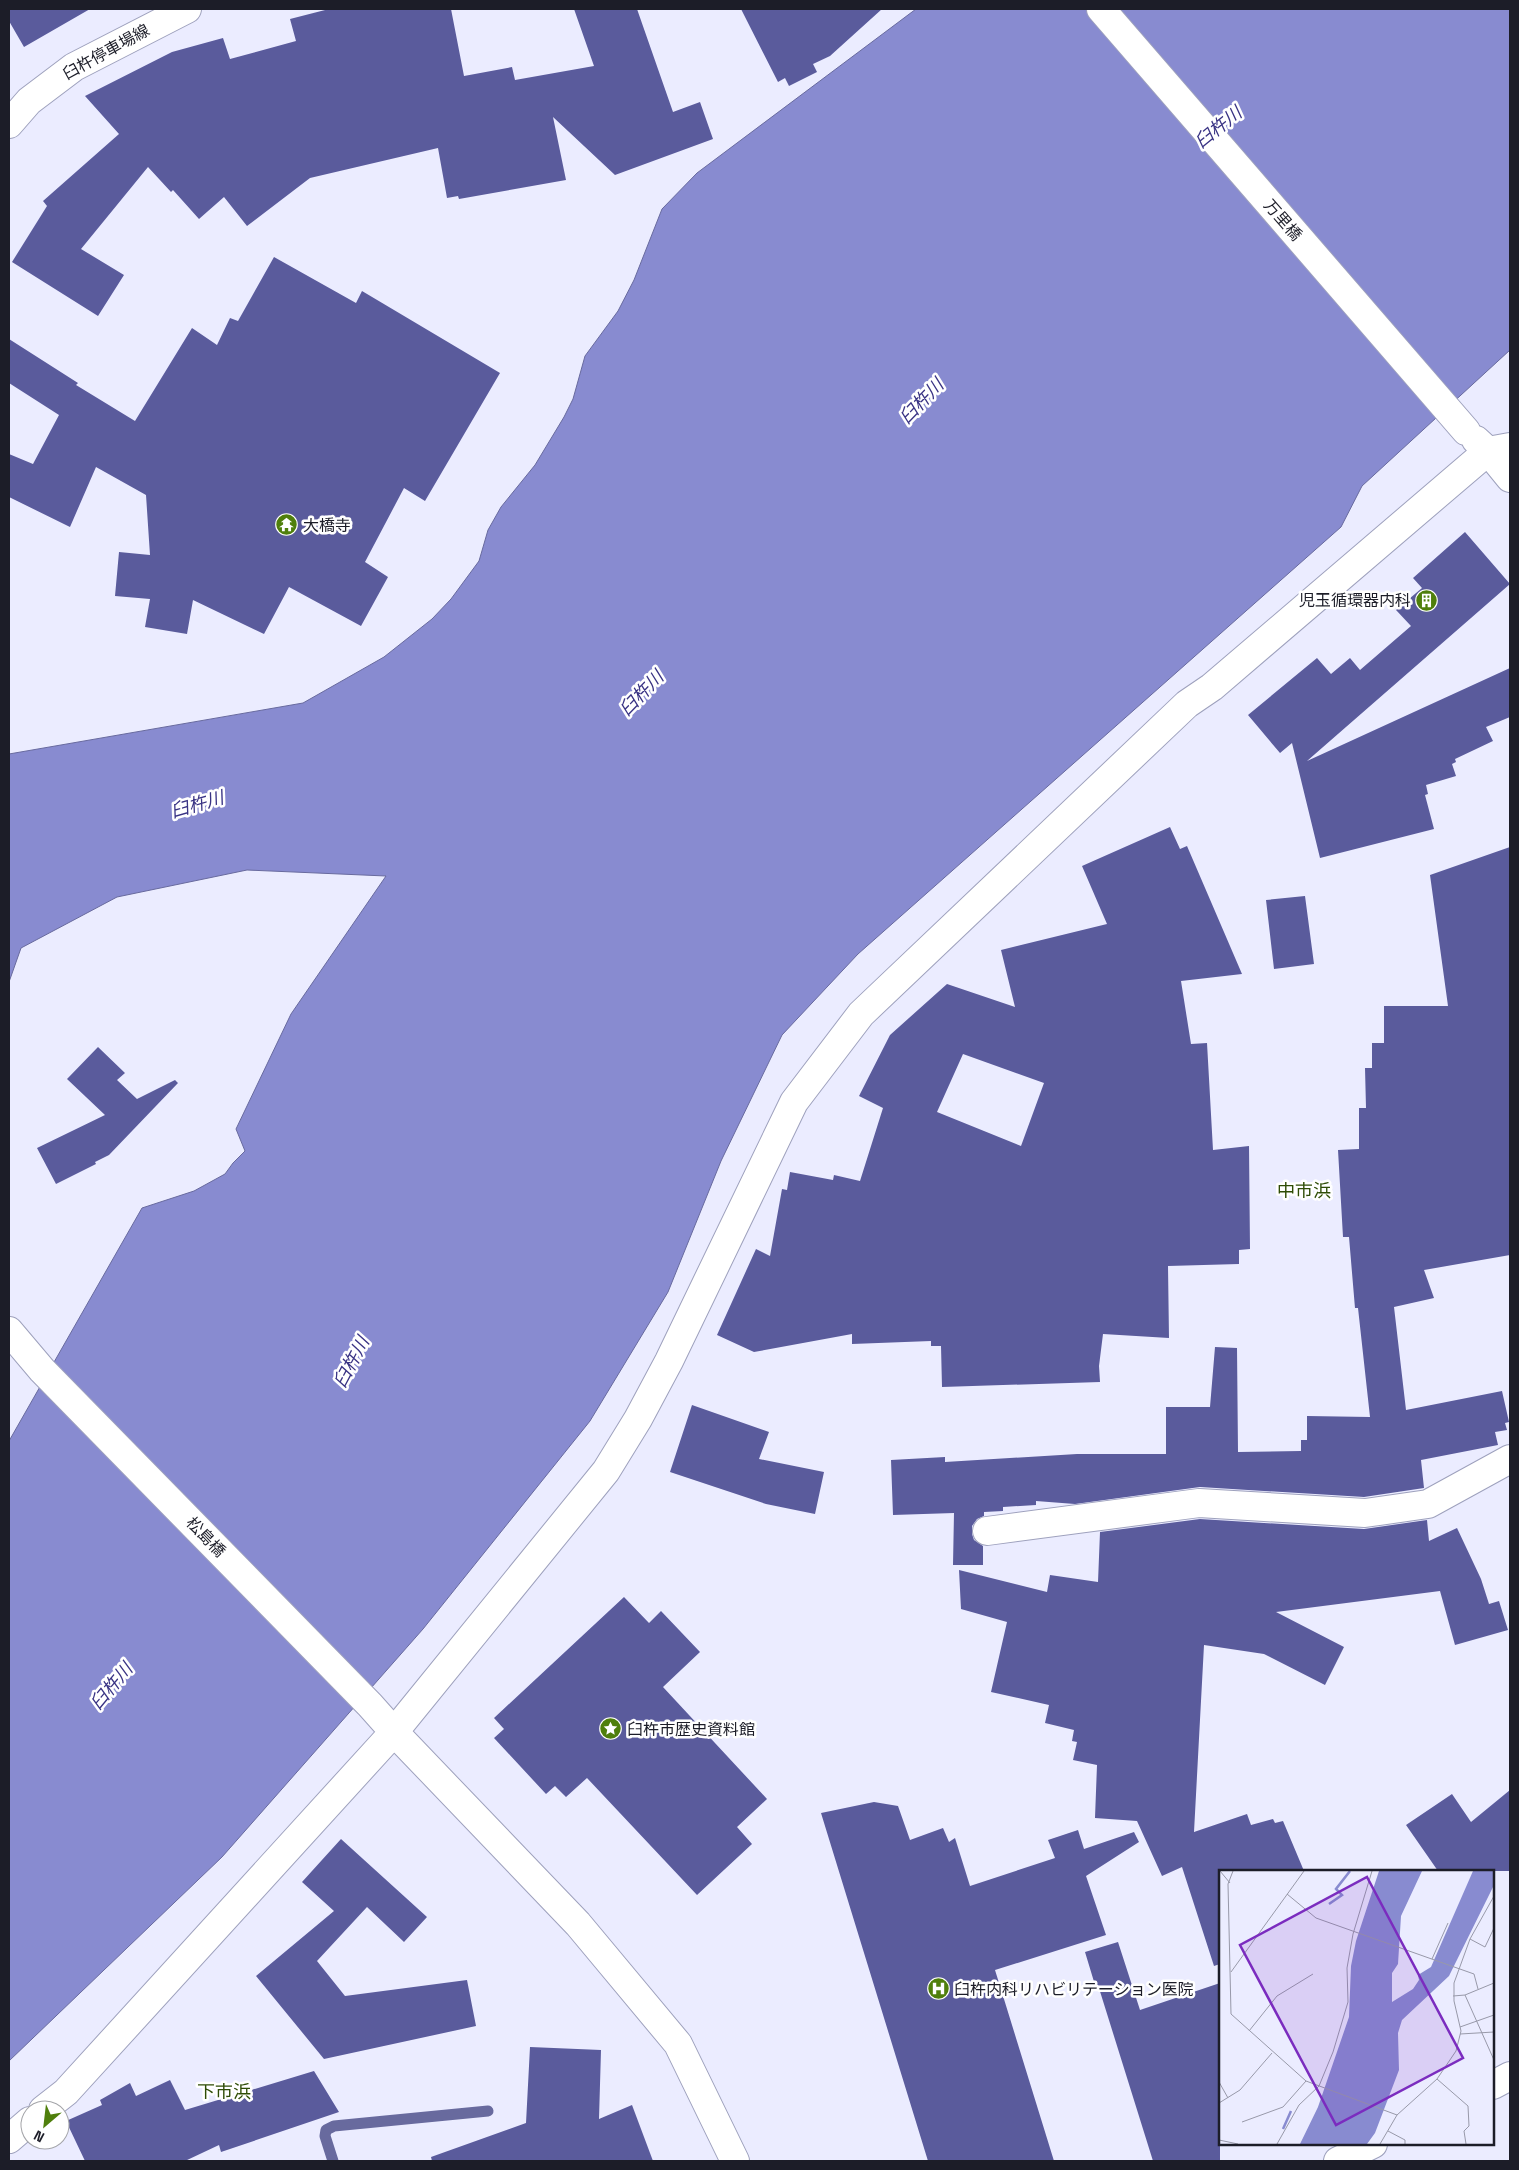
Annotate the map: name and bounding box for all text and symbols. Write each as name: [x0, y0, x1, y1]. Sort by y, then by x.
street label: 臼杵停車場線: [59, 20, 153, 84]
water label: 臼杵川: [1190, 100, 1248, 153]
street label: 万里橋: [1259, 195, 1307, 245]
water label: 臼杵川: [894, 372, 949, 428]
temple icon: 大橋寺: [275, 513, 299, 537]
place label: 大橋寺: [303, 515, 351, 536]
building icon: 児玉循環器内科: [1415, 588, 1439, 612]
place label: 児玉循環器内科: [1299, 590, 1411, 611]
water label: 臼杵川: [614, 664, 669, 720]
water label: 臼杵川: [168, 785, 228, 822]
district label: 中市浜: [1277, 1179, 1331, 1202]
water label: 臼杵川: [328, 1331, 375, 1391]
street label: 松島橋: [182, 1512, 230, 1562]
water label: 臼杵川: [85, 1656, 138, 1714]
place icon: 臼杵市歴史資料館: [599, 1717, 623, 1741]
place label: 臼杵市歴史資料館: [627, 1719, 755, 1740]
inset map: [1219, 1870, 1494, 2145]
hospital icon: 臼杵内科リハビリテーション医院: [926, 1977, 950, 2001]
place label: 臼杵内科リハビリテーション医院: [954, 1979, 1194, 2000]
district label: 下市浜: [197, 2080, 251, 2103]
north arrow: [20, 2100, 70, 2150]
text: N: [31, 2126, 47, 2147]

